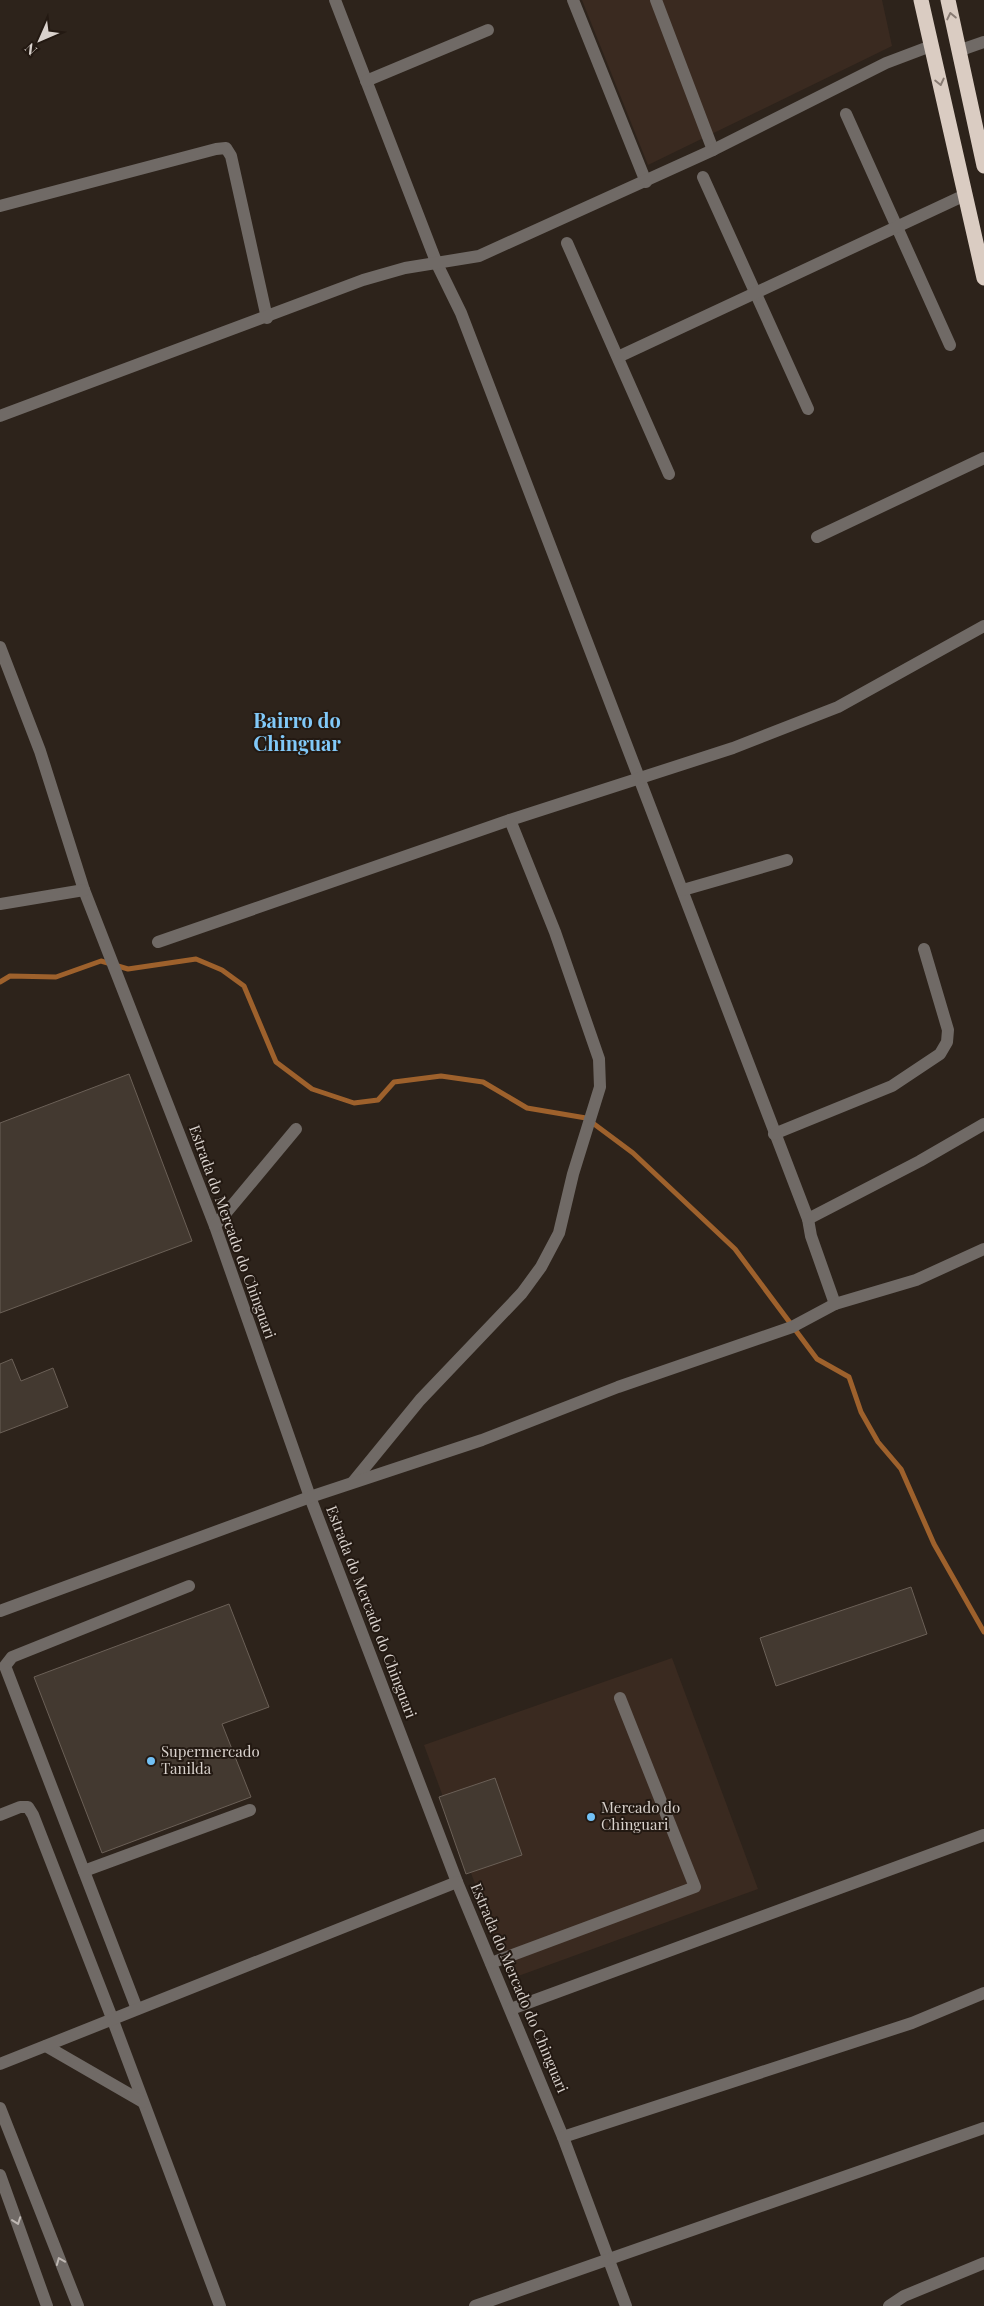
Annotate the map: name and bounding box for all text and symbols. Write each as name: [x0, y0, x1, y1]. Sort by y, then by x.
one-way arrow: [946, 11, 957, 20]
north arrow: [15, 15, 65, 65]
text: N: [20, 39, 41, 60]
one-way arrow: [934, 77, 944, 86]
district label: Bairro do Chinguar: [253, 706, 341, 756]
street label: Estrada do Mercado do Chinguari: [185, 1122, 281, 1342]
street label: Estrada do Mercado do Chinguari: [322, 1503, 422, 1721]
place label: Supermercado Tanilda: [161, 1741, 260, 1778]
marker: Supermercado Tanilda: [145, 1755, 157, 1767]
place label: Mercado do Chinguari: [601, 1797, 680, 1834]
marker: Mercado do Chinguari: [585, 1811, 597, 1823]
street label: Estrada do Mercado do Chinguari: [467, 1880, 574, 2096]
one-way arrow: [11, 2216, 21, 2225]
one-way arrow: [56, 2257, 67, 2266]

